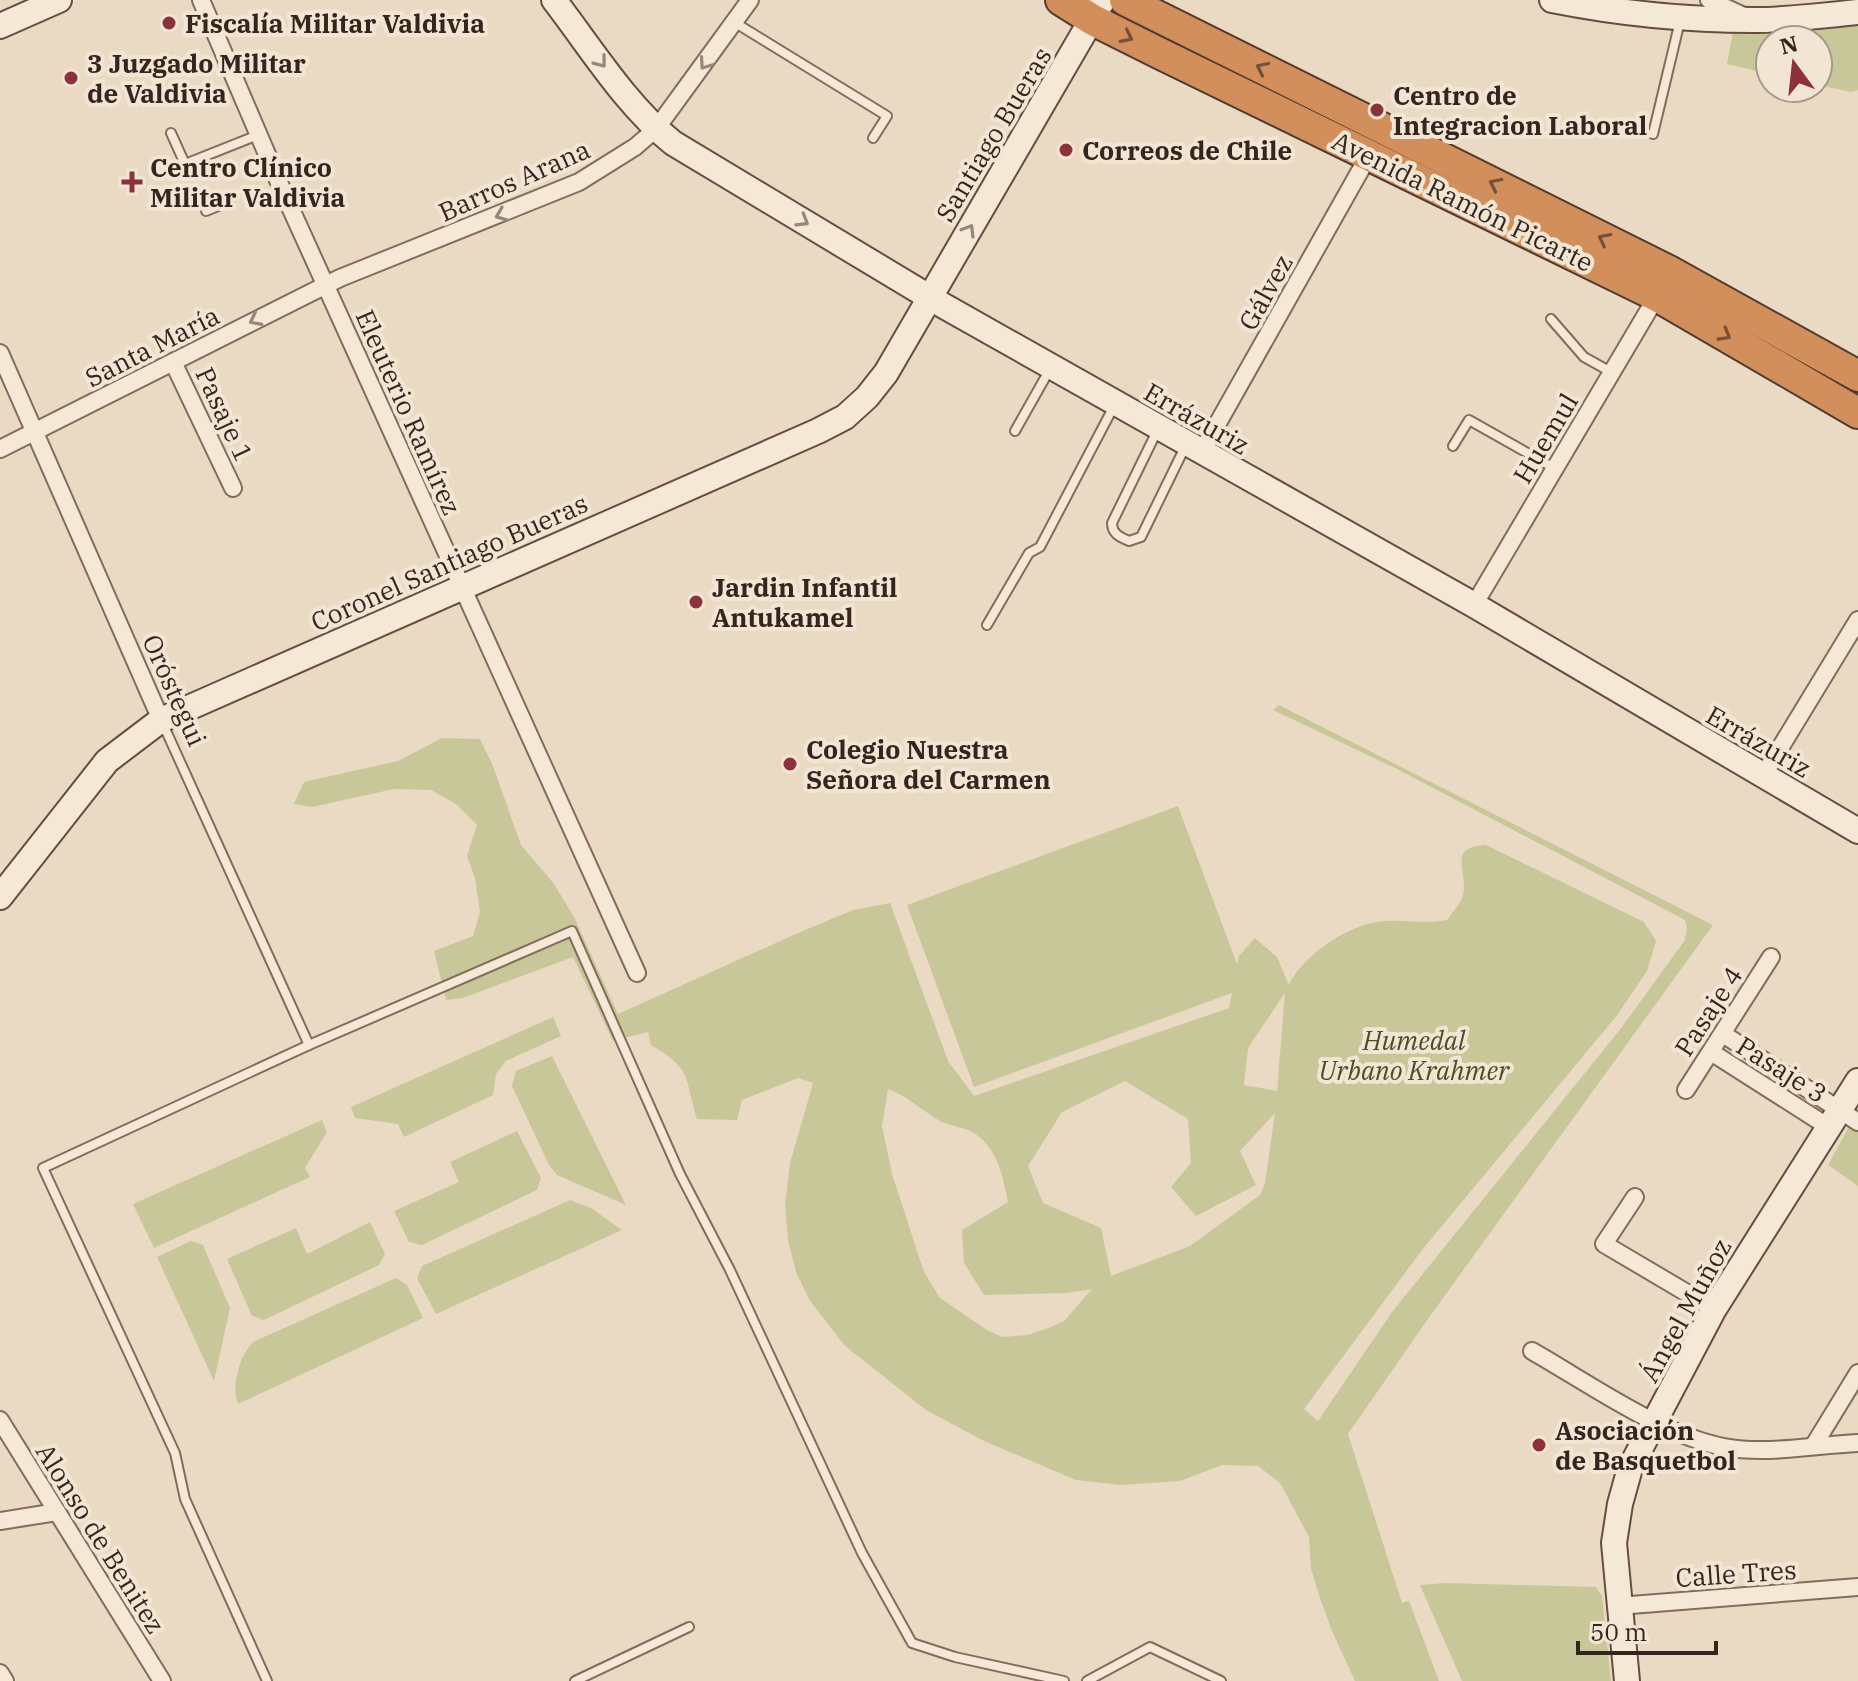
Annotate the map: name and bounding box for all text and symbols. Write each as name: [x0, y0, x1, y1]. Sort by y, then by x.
place label: Fiscalía Militar Valdivia: [185, 6, 485, 40]
marker: Fiscalía Militar Valdivia: [160, 14, 178, 32]
north arrow: [1754, 24, 1834, 104]
one-way arrow: [1119, 27, 1134, 43]
text: N: [1777, 28, 1801, 60]
street label: Santiago Bueras: [927, 40, 1059, 228]
place label: 3 Juzgado Militar de Valdivia: [87, 46, 306, 110]
one-way arrow: [592, 53, 606, 68]
one-way arrow: [700, 55, 715, 69]
one-way arrow: [1256, 63, 1271, 78]
marker: 3 Juzgado Militar de Valdivia: [62, 69, 80, 87]
place label: Centro de Integracion Laboral: [1393, 78, 1647, 142]
marker: Centro de Integracion Laboral: [1368, 101, 1386, 119]
street label: Avenida Ramón Picarte: [1327, 123, 1599, 279]
street label: Barros Arana: [433, 131, 595, 229]
place label: Correos de Chile: [1082, 133, 1292, 167]
marker: Correos de Chile: [1057, 141, 1075, 159]
place label: Centro Clínico Militar Valdivia: [150, 150, 346, 214]
marker: Centro Clínico Militar Valdivia: [121, 171, 143, 193]
one-way arrow: [1488, 178, 1503, 194]
one-way arrow: [495, 205, 509, 222]
one-way arrow: [794, 211, 809, 227]
one-way arrow: [959, 224, 975, 239]
one-way arrow: [1598, 233, 1613, 248]
street label: Gálvez: [1230, 248, 1300, 336]
street label: Santa María: [79, 298, 225, 394]
street label: Eleuterio Ramírez: [348, 304, 470, 520]
one-way arrow: [249, 311, 264, 326]
one-way arrow: [1716, 325, 1730, 341]
street label: Pasaje 1: [188, 361, 262, 467]
street label: Errázuriz: [1138, 374, 1256, 462]
street label: Huemul: [1505, 387, 1585, 489]
street label: Coronel Santiago Bueras: [305, 486, 593, 638]
place label: Jardin Infantil Antukamel: [712, 570, 897, 634]
marker: Jardin Infantil Antukamel: [687, 593, 705, 611]
street label: Oróstegui: [135, 629, 215, 751]
street label: Errázuriz: [1700, 697, 1818, 785]
place label: Colegio Nuestra Señora del Carmen: [806, 732, 1051, 796]
marker: Colegio Nuestra Señora del Carmen: [781, 755, 799, 773]
street label: Pasaje 4: [1666, 960, 1750, 1062]
park label: Humedal Urbano Krahmer: [1319, 1023, 1510, 1087]
street label: Pasaje 3: [1730, 1028, 1834, 1110]
street label: Ángel Muñoz: [1632, 1232, 1738, 1388]
place label: Asociación de Basquetbol: [1555, 1413, 1736, 1477]
street label: Alonso de Benitez: [29, 1436, 173, 1640]
marker: Asociación de Basquetbol: [1530, 1436, 1548, 1454]
street label: Calle Tres: [1674, 1552, 1798, 1594]
scale bar: [1578, 1605, 1716, 1655]
text: 50 m: [1590, 1616, 1647, 1648]

